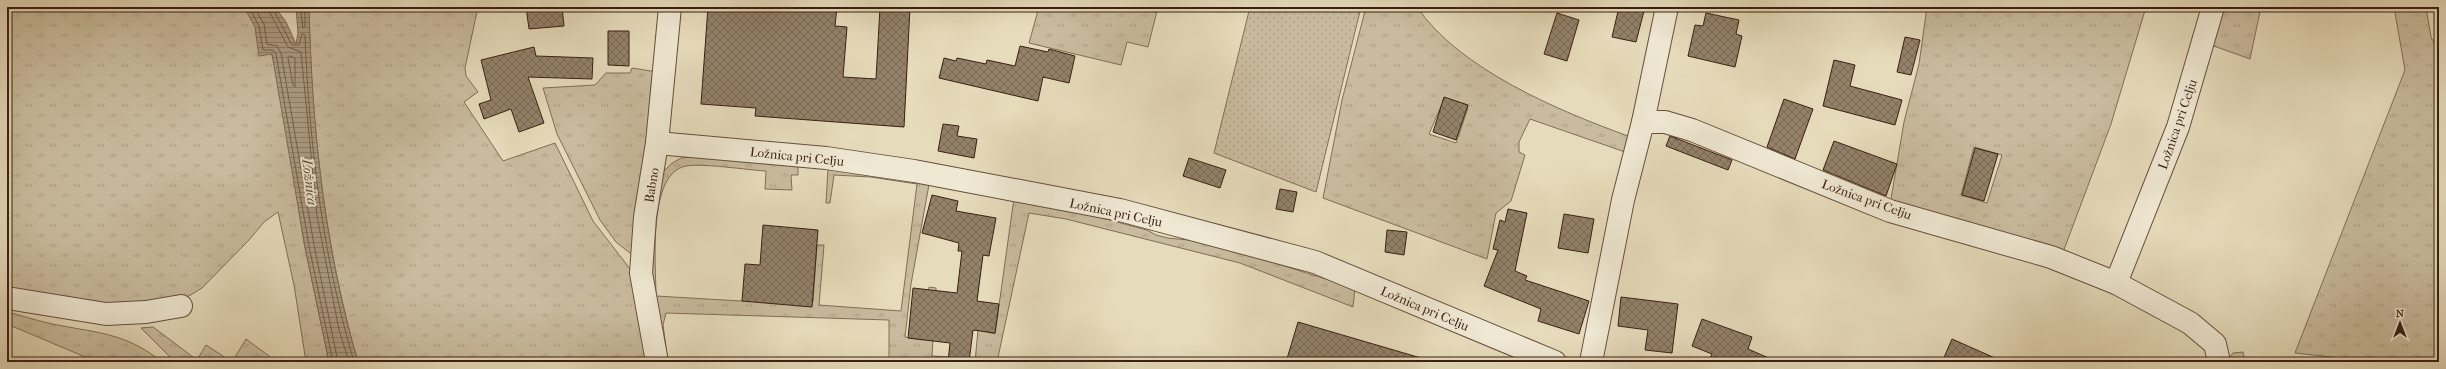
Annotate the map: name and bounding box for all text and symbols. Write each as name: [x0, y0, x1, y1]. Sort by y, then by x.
street label: Ložnica pri Celju: [2155, 76, 2200, 171]
street label: Ložnica pri Celju: [749, 144, 845, 169]
water label: Ložnica: [298, 157, 321, 206]
street label: Babno: [641, 166, 662, 204]
street label: Ložnica pri Celju: [1820, 176, 1914, 223]
street label: Ložnica pri Celju: [1068, 195, 1164, 230]
street label: Ložnica pri Celju: [1378, 283, 1472, 334]
north arrow: [2380, 303, 2420, 343]
text: N: [2396, 307, 2405, 320]

